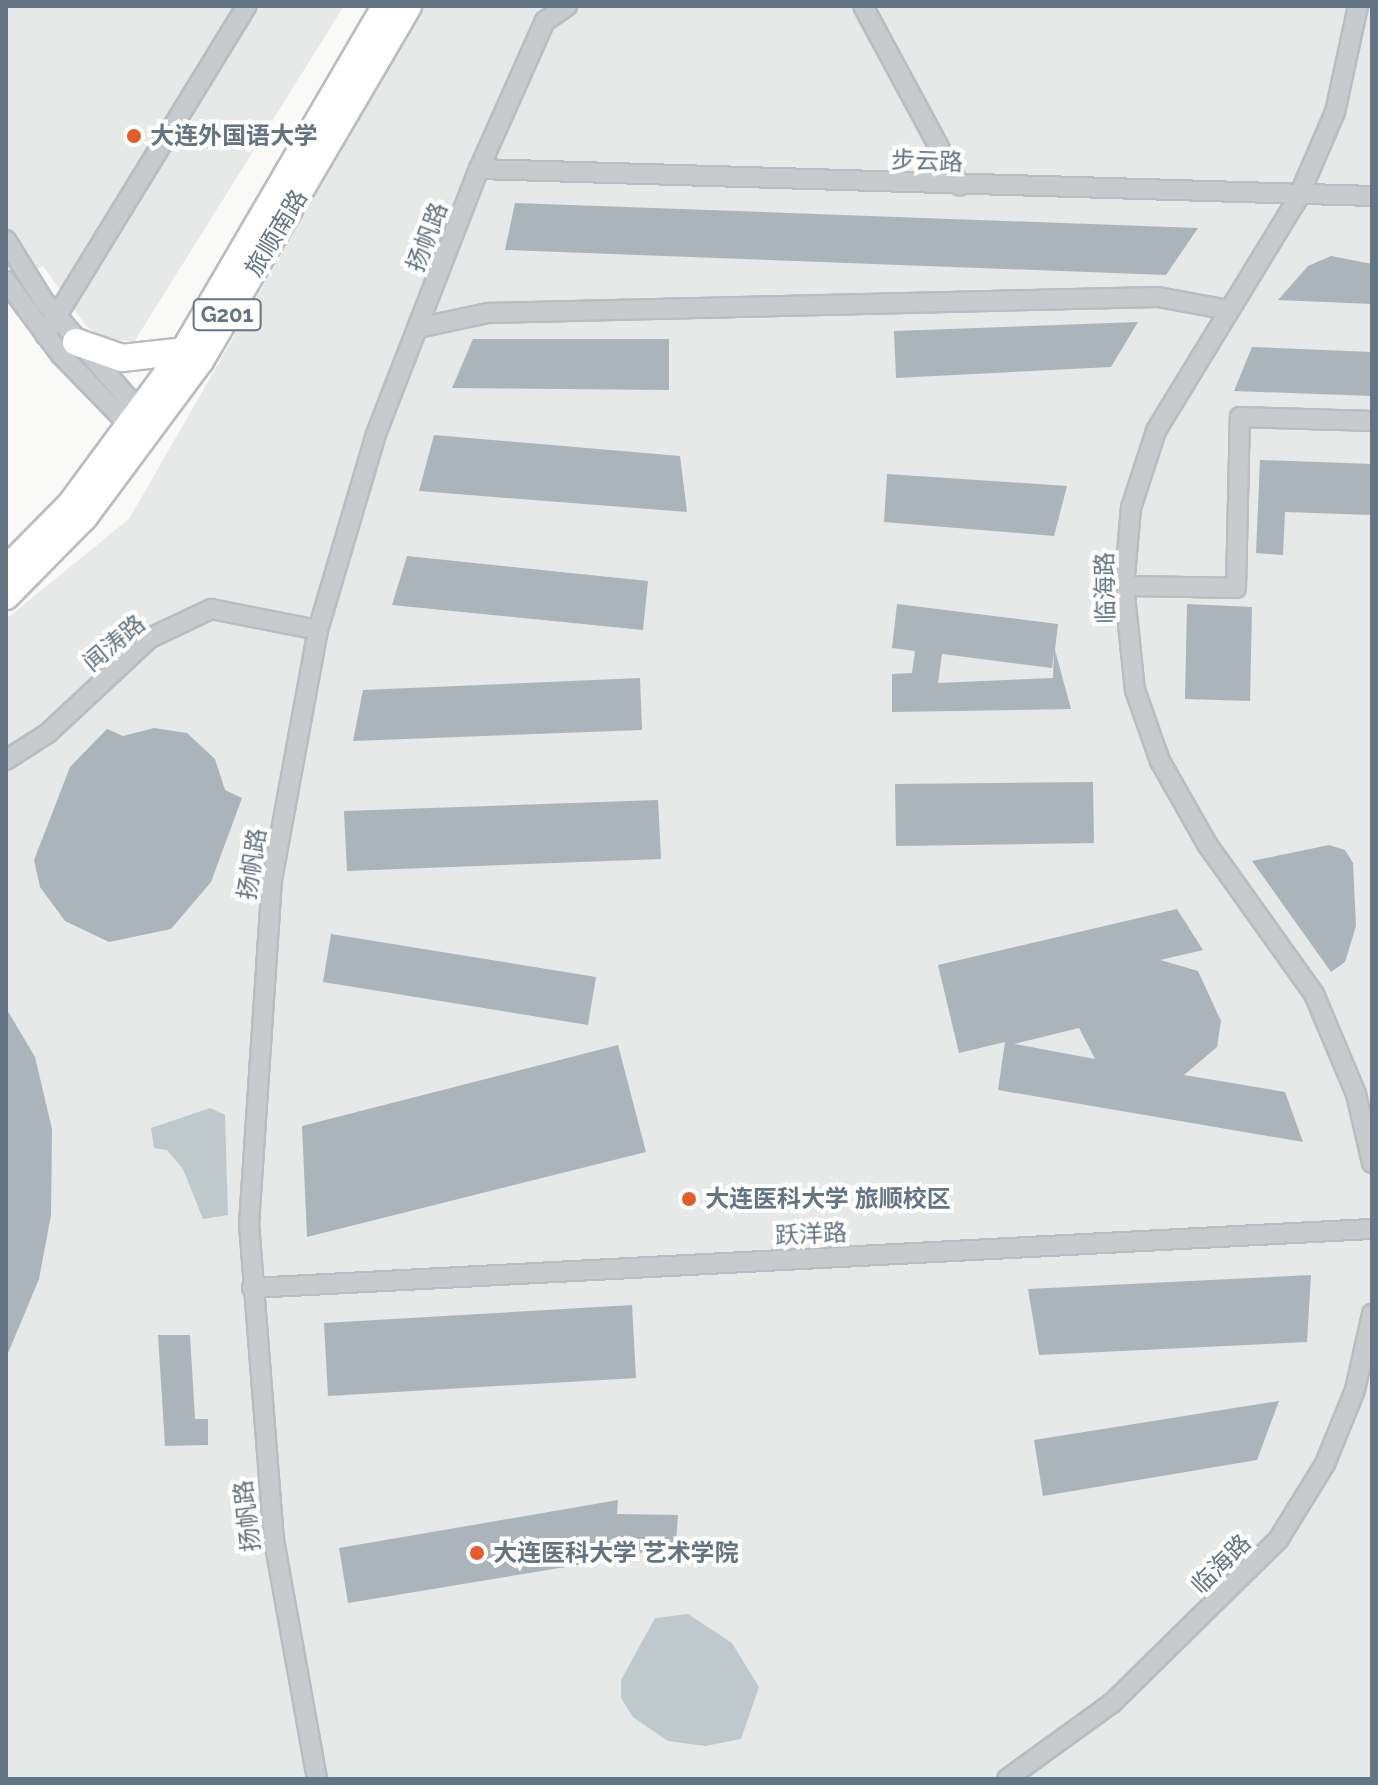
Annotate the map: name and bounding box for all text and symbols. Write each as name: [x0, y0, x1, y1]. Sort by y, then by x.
place label: 大连外国语大学: [150, 122, 318, 150]
marker: 大连外国语大学: [125, 127, 143, 145]
street label: 步云路: [891, 145, 963, 177]
street label: 旅顺南路: [239, 184, 313, 282]
street label: 扬帆路: [401, 198, 453, 276]
road number: G201: [191, 297, 263, 333]
street label: 临海路: [1090, 552, 1120, 624]
street label: 闻涛路: [77, 609, 151, 677]
street label: 扬帆路: [232, 826, 272, 902]
place label: 大连医科大学 旅顺校区: [705, 1185, 951, 1213]
marker: 大连医科大学 旅顺校区: [680, 1190, 698, 1208]
street label: 跃洋路: [774, 1218, 848, 1250]
street label: 扬帆路: [228, 1479, 266, 1553]
street label: 临海路: [1185, 1528, 1257, 1600]
place label: 大连医科大学 艺术学院: [493, 1539, 739, 1567]
marker: 大连医科大学 艺术学院: [468, 1544, 486, 1562]

